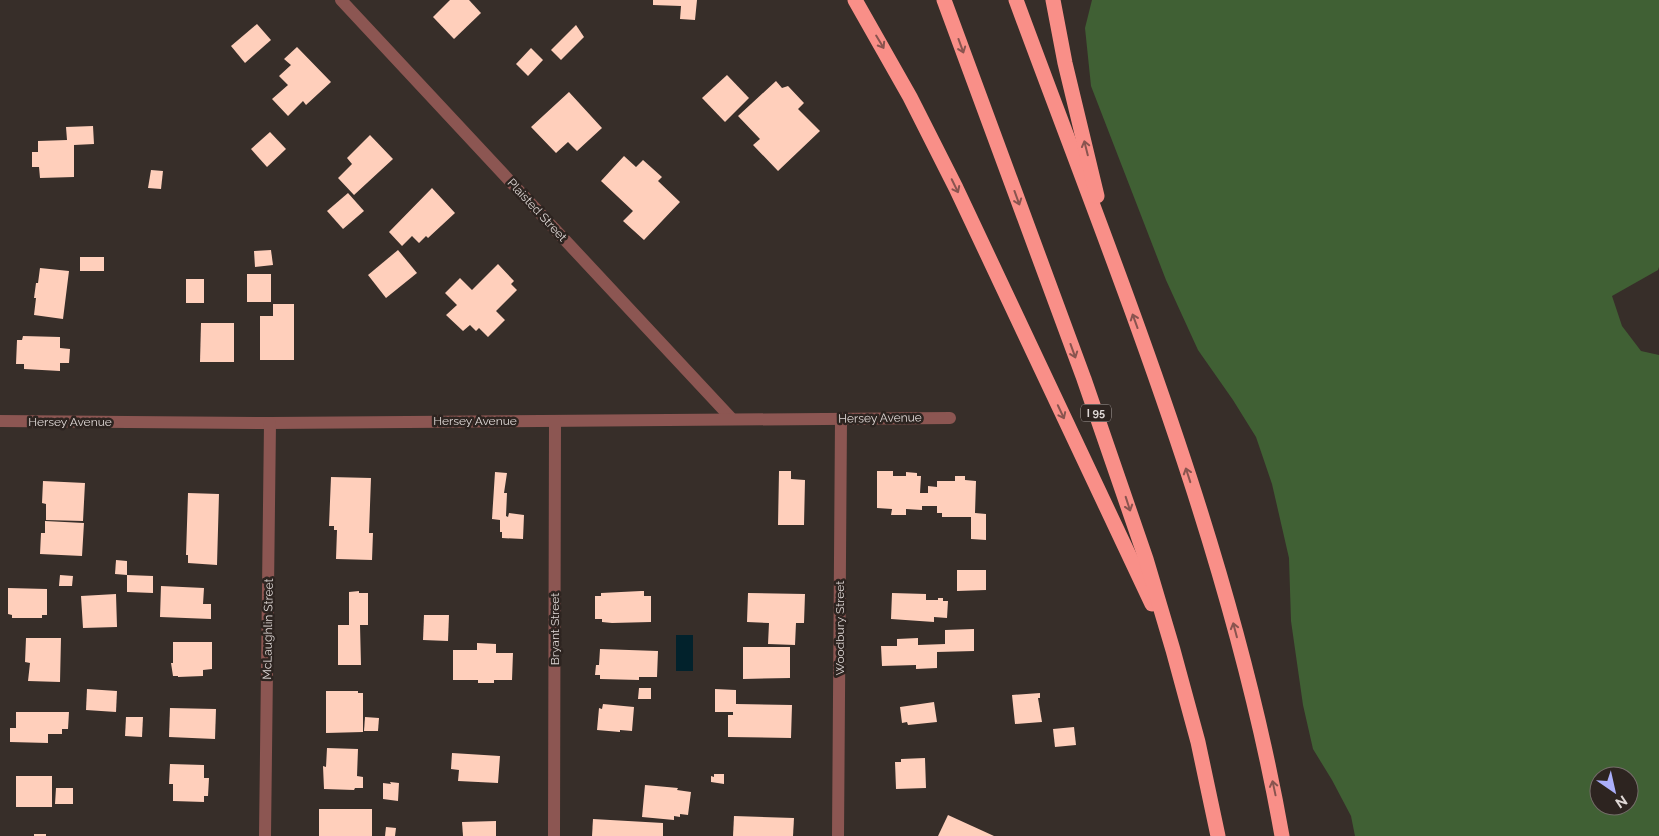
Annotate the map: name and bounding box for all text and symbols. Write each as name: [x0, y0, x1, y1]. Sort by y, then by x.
one-way arrow: [875, 34, 885, 48]
one-way arrow: [957, 38, 966, 53]
one-way arrow: [1081, 141, 1090, 157]
street label: Plaisted Street: [504, 176, 570, 244]
one-way arrow: [951, 178, 960, 193]
one-way arrow: [1013, 190, 1022, 205]
one-way arrow: [1130, 314, 1139, 329]
one-way arrow: [1069, 342, 1078, 358]
one-way arrow: [1057, 404, 1067, 419]
road number: I 95: [1081, 404, 1111, 422]
street label: Hersey Avenue: [838, 410, 922, 426]
street label: Hersey Avenue: [433, 414, 517, 428]
street label: Hersey Avenue: [28, 415, 112, 429]
one-way arrow: [1183, 467, 1193, 483]
one-way arrow: [1123, 495, 1133, 511]
street label: McLaughlin Street: [260, 578, 276, 680]
street label: Woodbury Street: [833, 581, 847, 675]
street label: Bryant Street: [548, 593, 562, 665]
one-way arrow: [1230, 623, 1240, 639]
north arrow: [1589, 766, 1639, 816]
one-way arrow: [1268, 780, 1278, 796]
text: N: [1612, 792, 1630, 811]

